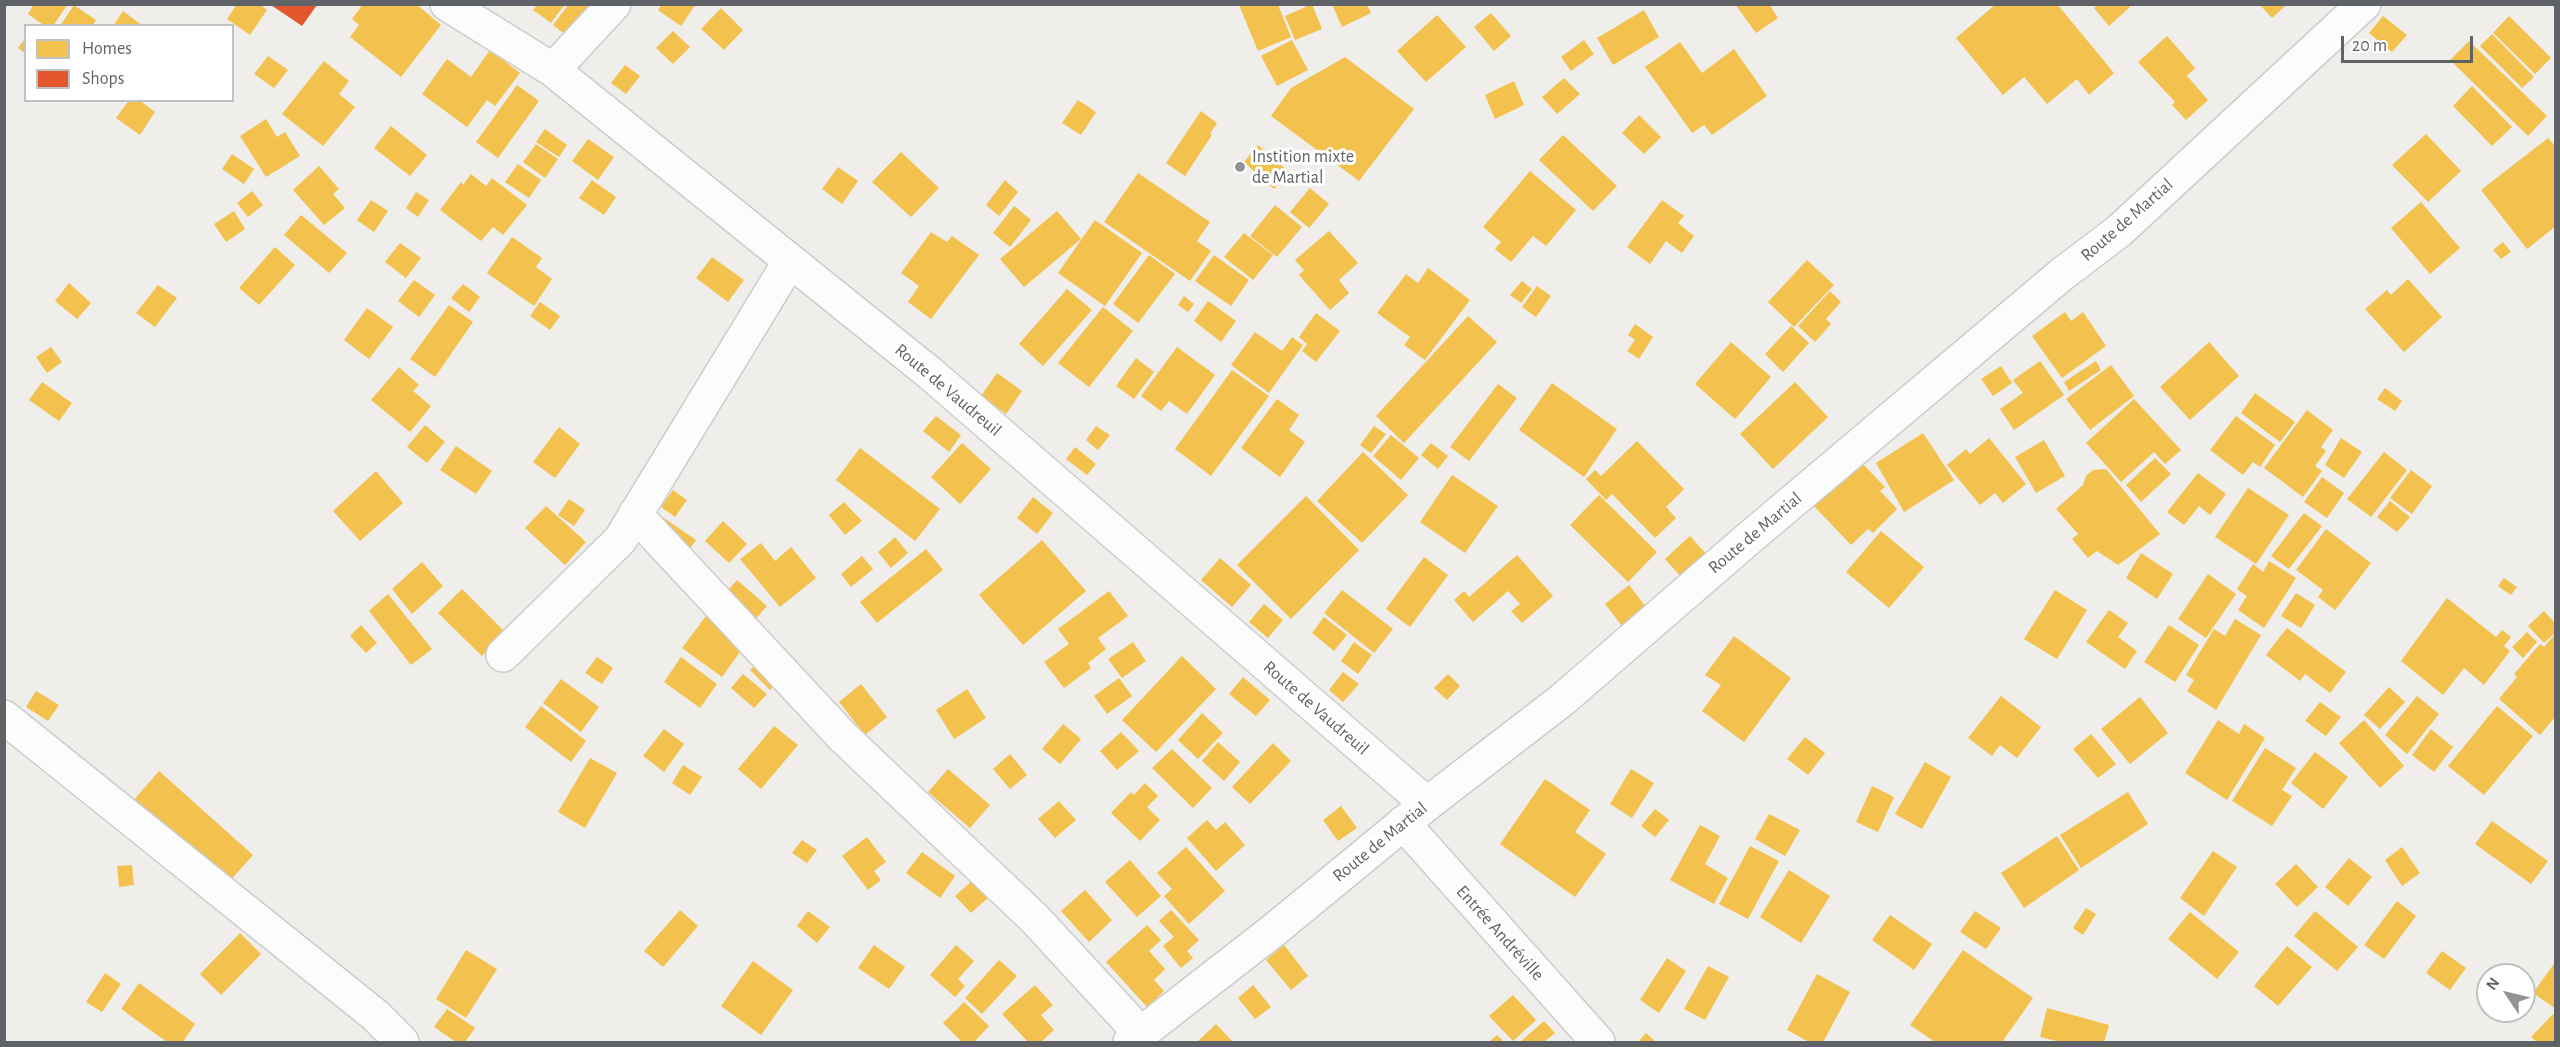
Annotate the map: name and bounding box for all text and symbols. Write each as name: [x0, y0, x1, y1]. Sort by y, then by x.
legend: [24, 24, 234, 102]
scale bar: [2344, 24, 2476, 62]
text: 20 m: [2352, 37, 2387, 55]
text: Homes: [82, 40, 132, 58]
text: Shops: [82, 70, 124, 88]
place label: Instition mixte de Martial: [1252, 146, 1354, 188]
marker: Instition mixte de Martial: [1233, 160, 1247, 174]
street label: Route de Martial: [2076, 174, 2178, 266]
street label: Route de Vaudreuil: [890, 339, 1006, 441]
street label: Route de Martial: [1704, 488, 1806, 578]
street label: Route de Vaudreuil: [1259, 656, 1373, 760]
street label: Route de Martial: [1328, 797, 1432, 887]
street label: Entrée Andréville: [1451, 881, 1549, 985]
north arrow: [2476, 963, 2536, 1023]
text: N: [2483, 975, 2503, 993]

